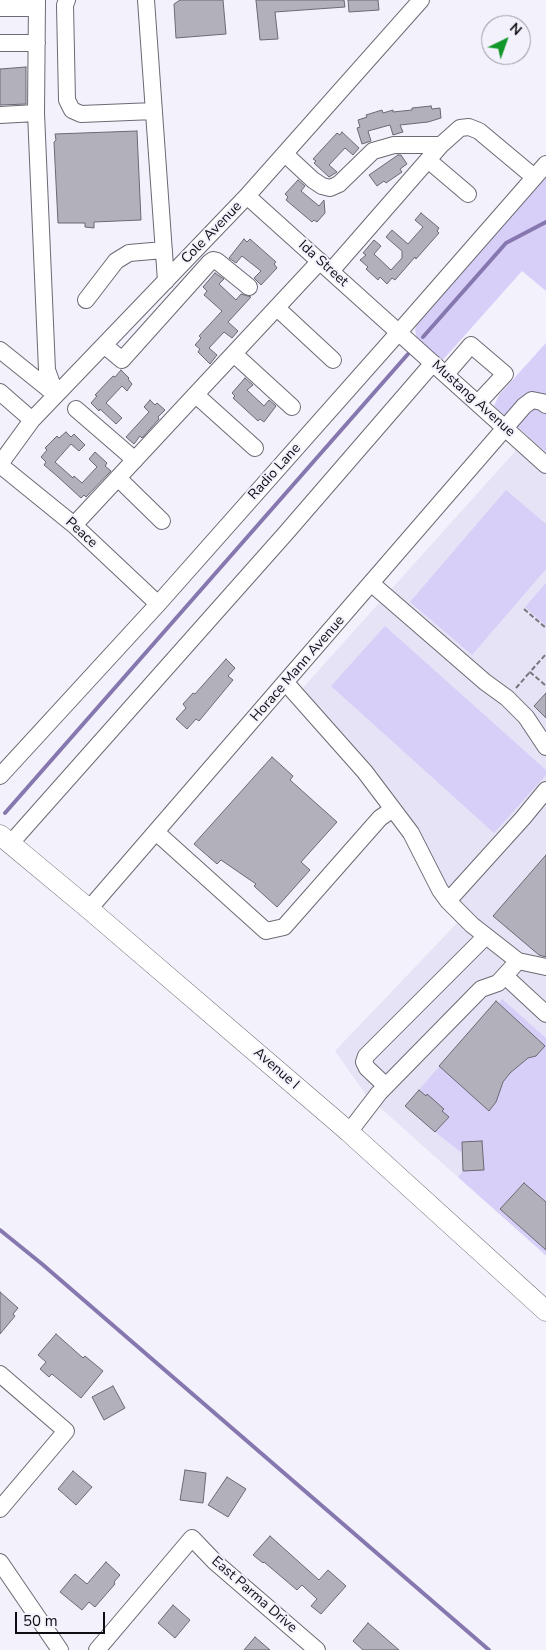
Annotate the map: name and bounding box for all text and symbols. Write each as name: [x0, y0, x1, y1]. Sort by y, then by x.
north arrow: [481, 15, 531, 65]
text: N: [505, 19, 526, 40]
street label: Cole Avenue: [178, 199, 246, 267]
street label: Ida Street: [295, 237, 351, 291]
street label: Mustang Avenue: [428, 357, 518, 441]
street label: Radio Lane: [245, 440, 305, 504]
street label: Peace: [62, 514, 100, 552]
street label: Horace Mann Avenue: [247, 613, 349, 725]
street label: Avenue I: [250, 1045, 302, 1093]
street label: East Parma Drive: [208, 1553, 300, 1637]
scale bar: [18, 1602, 108, 1634]
text: 50 m: [23, 1611, 58, 1631]

